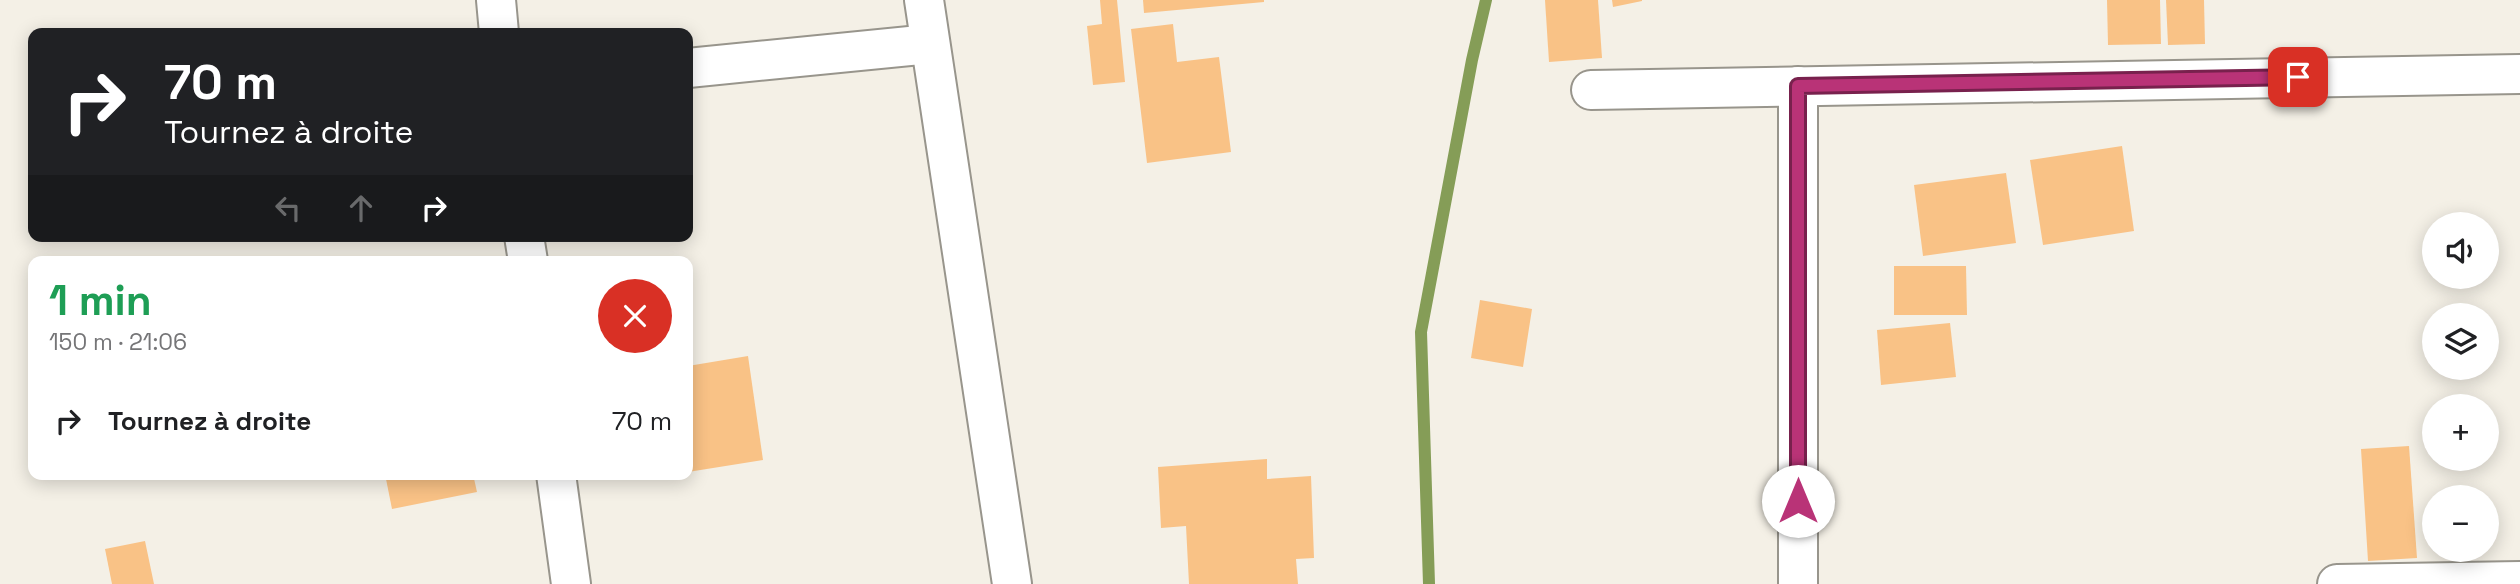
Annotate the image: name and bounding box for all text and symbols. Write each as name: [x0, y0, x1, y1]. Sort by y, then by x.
pin: [2268, 47, 2328, 107]
text: 70 m: [164, 51, 277, 113]
icon: right: [49, 56, 140, 147]
icon: arrive: [2279, 58, 2317, 96]
text: Tournez à droite: [164, 112, 413, 152]
icon: left: [269, 189, 307, 227]
icon: ahead: [342, 189, 380, 227]
icon: right: [415, 189, 453, 227]
map controls: [2422, 212, 2499, 562]
button: sound: [2422, 212, 2499, 289]
text: 1 min: [49, 274, 152, 327]
button: close: [598, 279, 672, 353]
button: layers: [2422, 303, 2499, 380]
text: 150 m · 21:06: [49, 327, 187, 357]
button: +: [2422, 394, 2499, 471]
icon: right: [49, 402, 87, 440]
text: Tournez à droite: [108, 404, 311, 438]
text: 70 m: [612, 404, 672, 438]
position arrow: [1761, 464, 1835, 538]
button: −: [2422, 485, 2499, 562]

